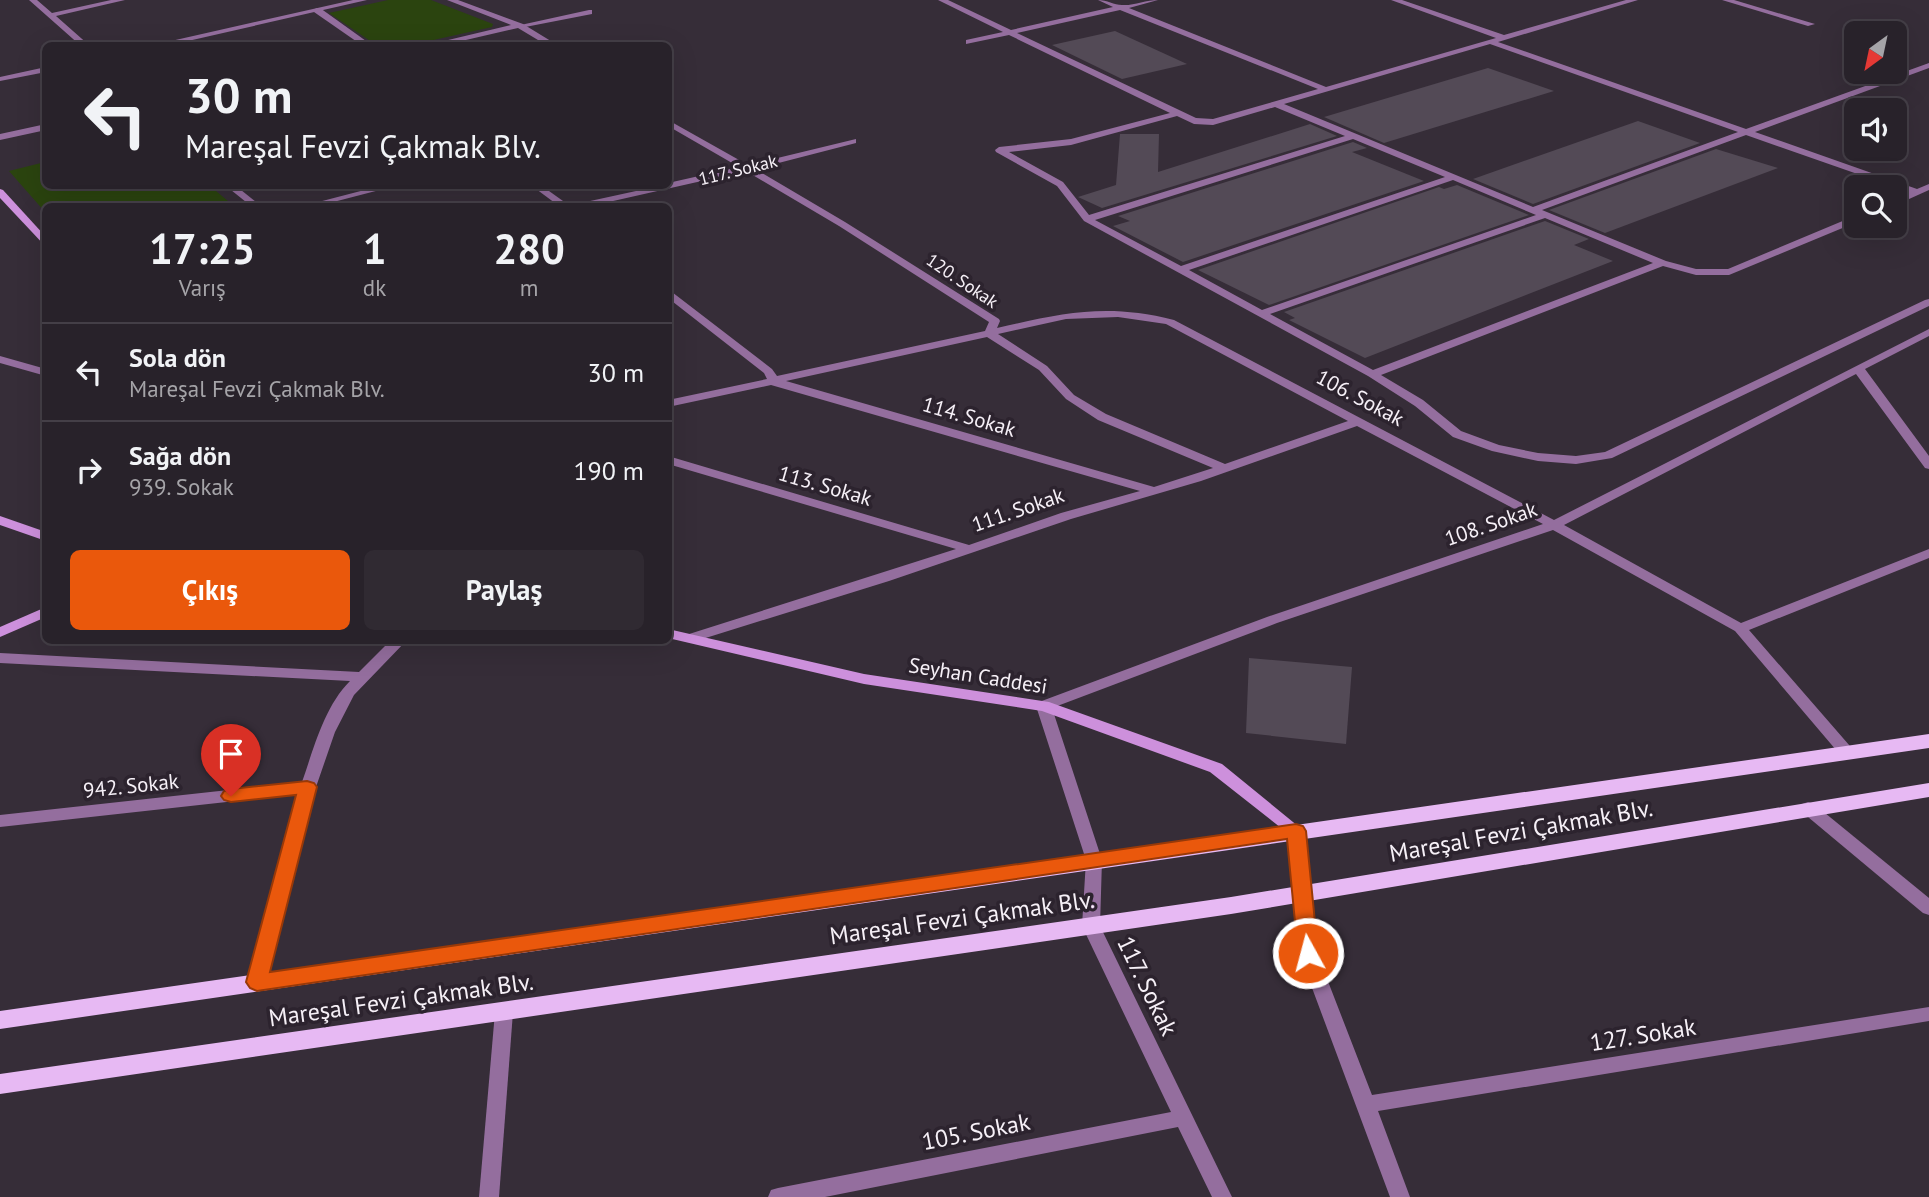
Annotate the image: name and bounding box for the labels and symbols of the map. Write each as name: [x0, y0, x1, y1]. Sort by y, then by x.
north arrow: [1844, 21, 1908, 84]
street label: 117. Sokak: [696, 149, 780, 190]
street label: 120. Sokak: [922, 248, 1003, 313]
street label: 106. Sokak: [1312, 363, 1409, 432]
street label: 114. Sokak: [919, 390, 1019, 443]
street label: 113. Sokak: [775, 459, 875, 512]
street label: 111. Sokak: [968, 481, 1067, 538]
street label: 108. Sokak: [1441, 495, 1540, 552]
street label: Seyhan Caddesi: [907, 651, 1049, 700]
pin: [201, 724, 261, 796]
street label: 942. Sokak: [82, 767, 180, 804]
street label: Mareşal Fevzi Çakmak Blv.: [1387, 792, 1655, 869]
street label: Mareşal Fevzi Çakmak Blv.: [828, 884, 1096, 951]
position arrow: [1271, 916, 1345, 990]
street label: 117. Sokak: [1110, 931, 1185, 1041]
street label: Mareşal Fevzi Çakmak Blv.: [267, 966, 535, 1033]
street label: 127. Sokak: [1588, 1011, 1699, 1058]
street label: 105. Sokak: [919, 1106, 1033, 1157]

